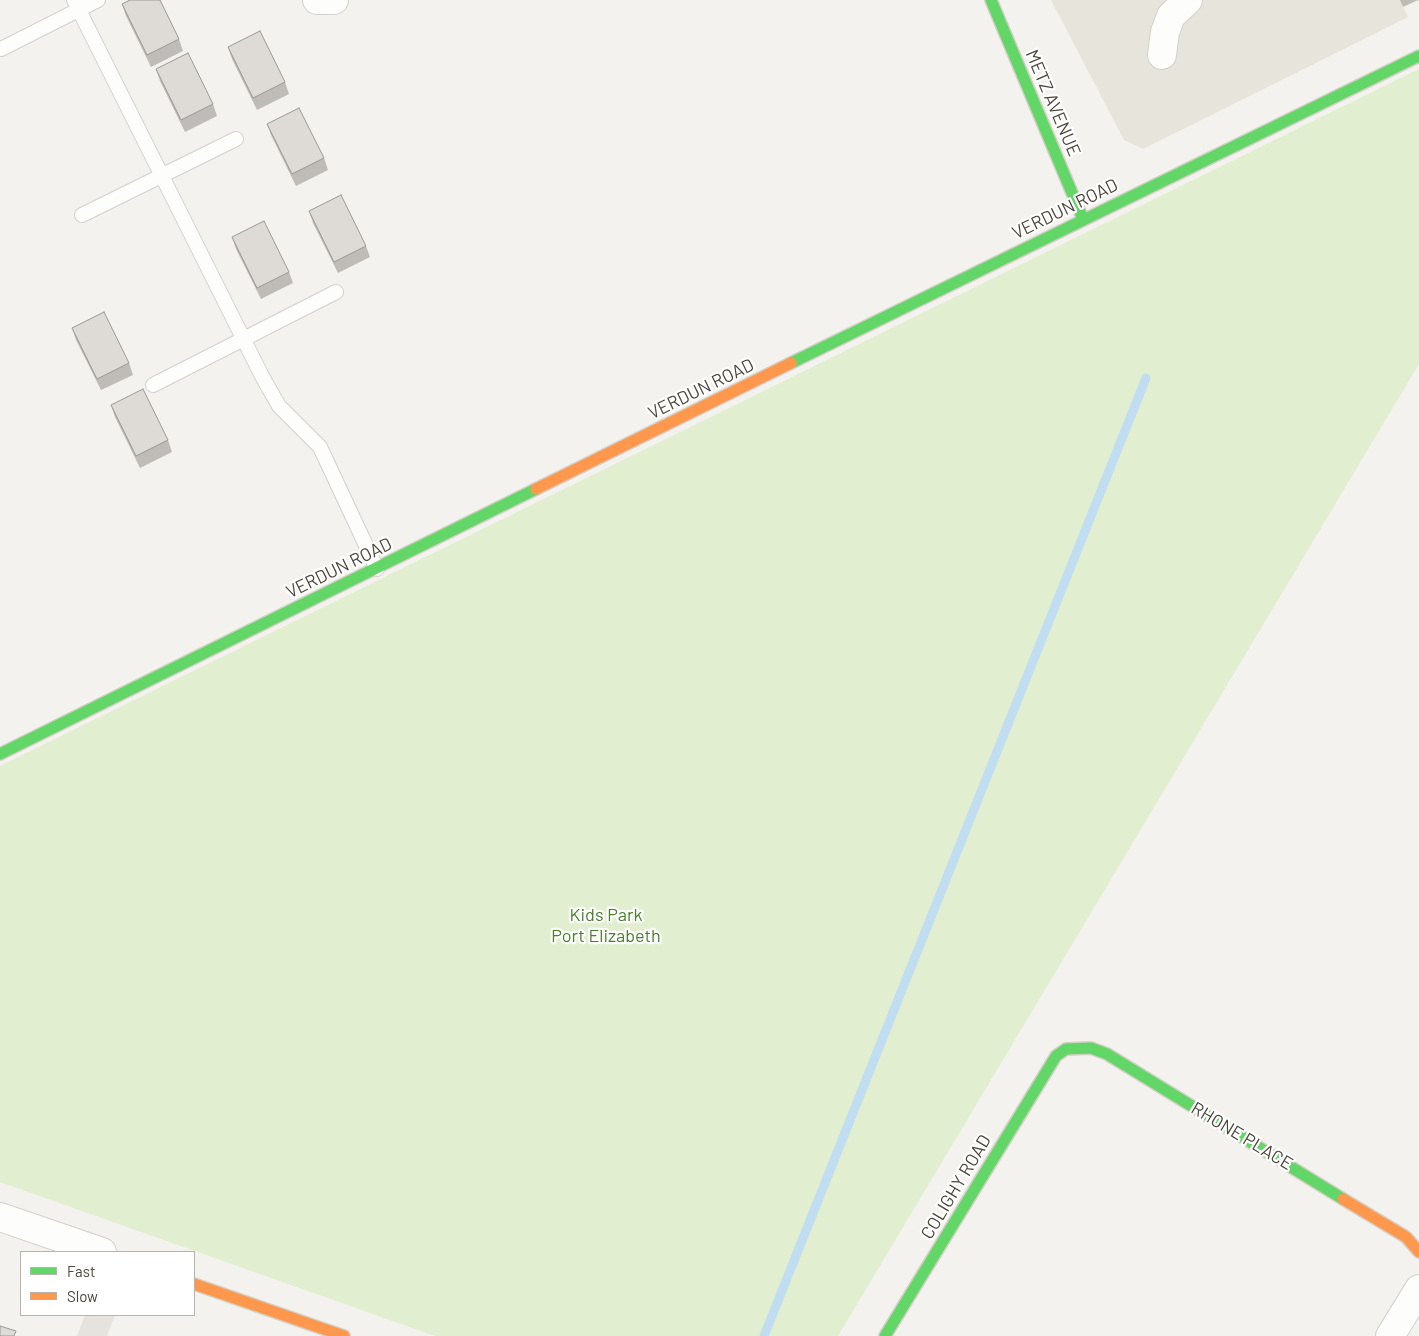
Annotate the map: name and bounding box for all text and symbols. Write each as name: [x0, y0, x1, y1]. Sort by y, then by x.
street label: METZ AVENUE: [1021, 47, 1085, 159]
street label: VERDUN ROAD: [1009, 174, 1121, 244]
street label: VERDUN ROAD: [645, 354, 757, 424]
street label: VERDUN ROAD: [283, 533, 395, 603]
park label: Kids Park Port Elizabeth: [551, 904, 661, 946]
street label: RHONE PLACE: [1187, 1097, 1297, 1175]
street label: COLIGHY ROAD: [916, 1131, 996, 1243]
legend: [20, 1251, 195, 1316]
text: Fast: [67, 1262, 95, 1280]
text: Slow: [67, 1287, 98, 1305]

